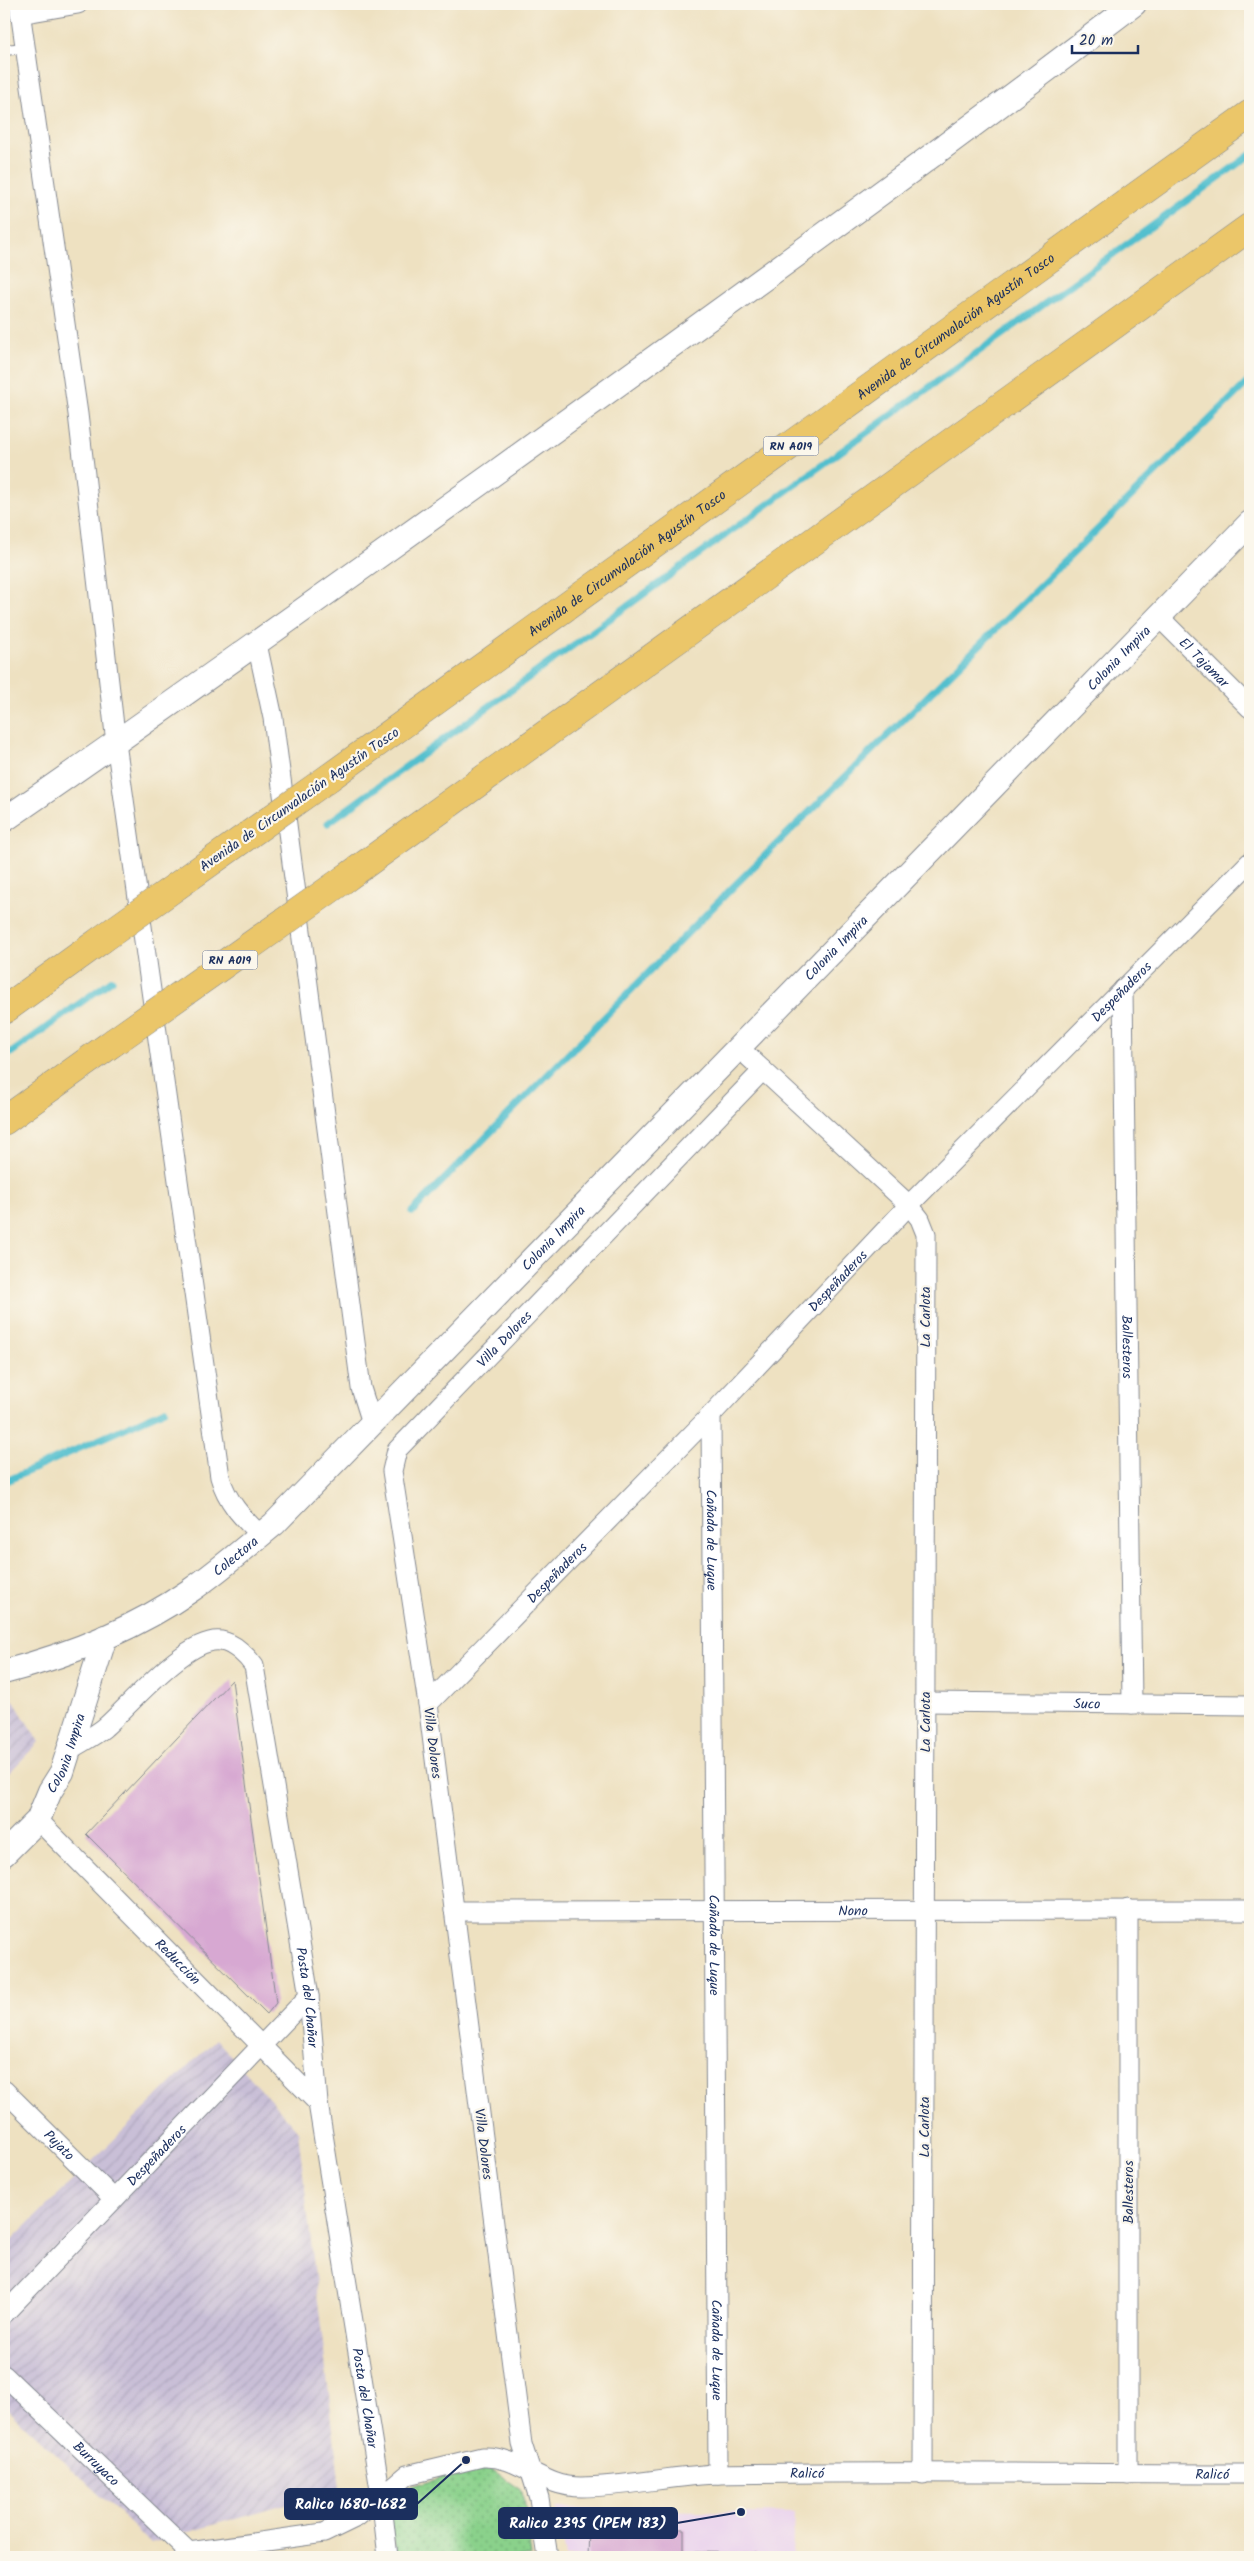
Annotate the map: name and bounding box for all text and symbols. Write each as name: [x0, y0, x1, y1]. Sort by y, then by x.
scale bar: [1072, 22, 1138, 54]
text: 20 m: [1079, 29, 1113, 53]
street label: Avenida de Circunvalación Agustín Tosco: [852, 248, 1060, 406]
road number: RN A019: [764, 436, 818, 456]
street label: Avenida de Circunvalación Agustín Tosco: [524, 485, 731, 643]
street label: Colonia Impira: [1082, 621, 1157, 696]
street label: El Tajamar: [1173, 633, 1235, 694]
street label: Avenida de Circunvalación Agustín Tosco: [195, 722, 404, 878]
street label: Colonia Impira: [799, 911, 874, 986]
road number: RN A019: [202, 950, 258, 970]
street label: Despeñaderos: [1086, 957, 1157, 1028]
street label: Colonia Impira: [516, 1201, 591, 1276]
street label: Despeñaderos: [803, 1245, 873, 1318]
street label: La Carlota: [915, 1286, 937, 1348]
street label: Villa Dolores: [472, 1306, 538, 1373]
street label: Ballesteros: [1115, 1315, 1138, 1379]
street label: Cañada de Luque: [699, 1489, 722, 1591]
street label: Colectora: [208, 1531, 264, 1582]
street label: Despeñaderos: [522, 1537, 593, 1609]
street label: La Carlota: [915, 1691, 937, 1753]
street label: Suco: [1074, 1693, 1100, 1716]
street label: Villa Dolores: [417, 1706, 447, 1780]
street label: Colonia Impira: [41, 1711, 92, 1798]
street label: Cañada de Luque: [702, 1894, 725, 1996]
street label: Nono: [838, 1900, 868, 1923]
street label: Reducción: [149, 1934, 205, 1990]
street label: Posta del Chañar: [289, 1946, 323, 2050]
street label: La Carlota: [914, 2096, 936, 2158]
street label: Villa Dolores: [468, 2107, 498, 2181]
street label: Despeñaderos: [122, 2120, 192, 2192]
street label: Pujato: [38, 2125, 79, 2166]
street label: Ballesteros: [1118, 2160, 1140, 2224]
street label: Cañada de Luque: [705, 2299, 728, 2401]
street label: Posta del Chañar: [345, 2346, 383, 2451]
street label: Burruyaco: [67, 2436, 124, 2492]
street label: Ralicó: [790, 2463, 825, 2485]
street label: Ralicó: [1195, 2464, 1230, 2486]
callout: Ralico 1680-1682: [285, 2489, 417, 2519]
text: Ralico 1680-1682: [295, 2493, 407, 2517]
callout: Ralico 2395 (IPEM 183): [499, 2508, 677, 2538]
text: Ralico 2395 (IPEM 183): [509, 2512, 667, 2536]

